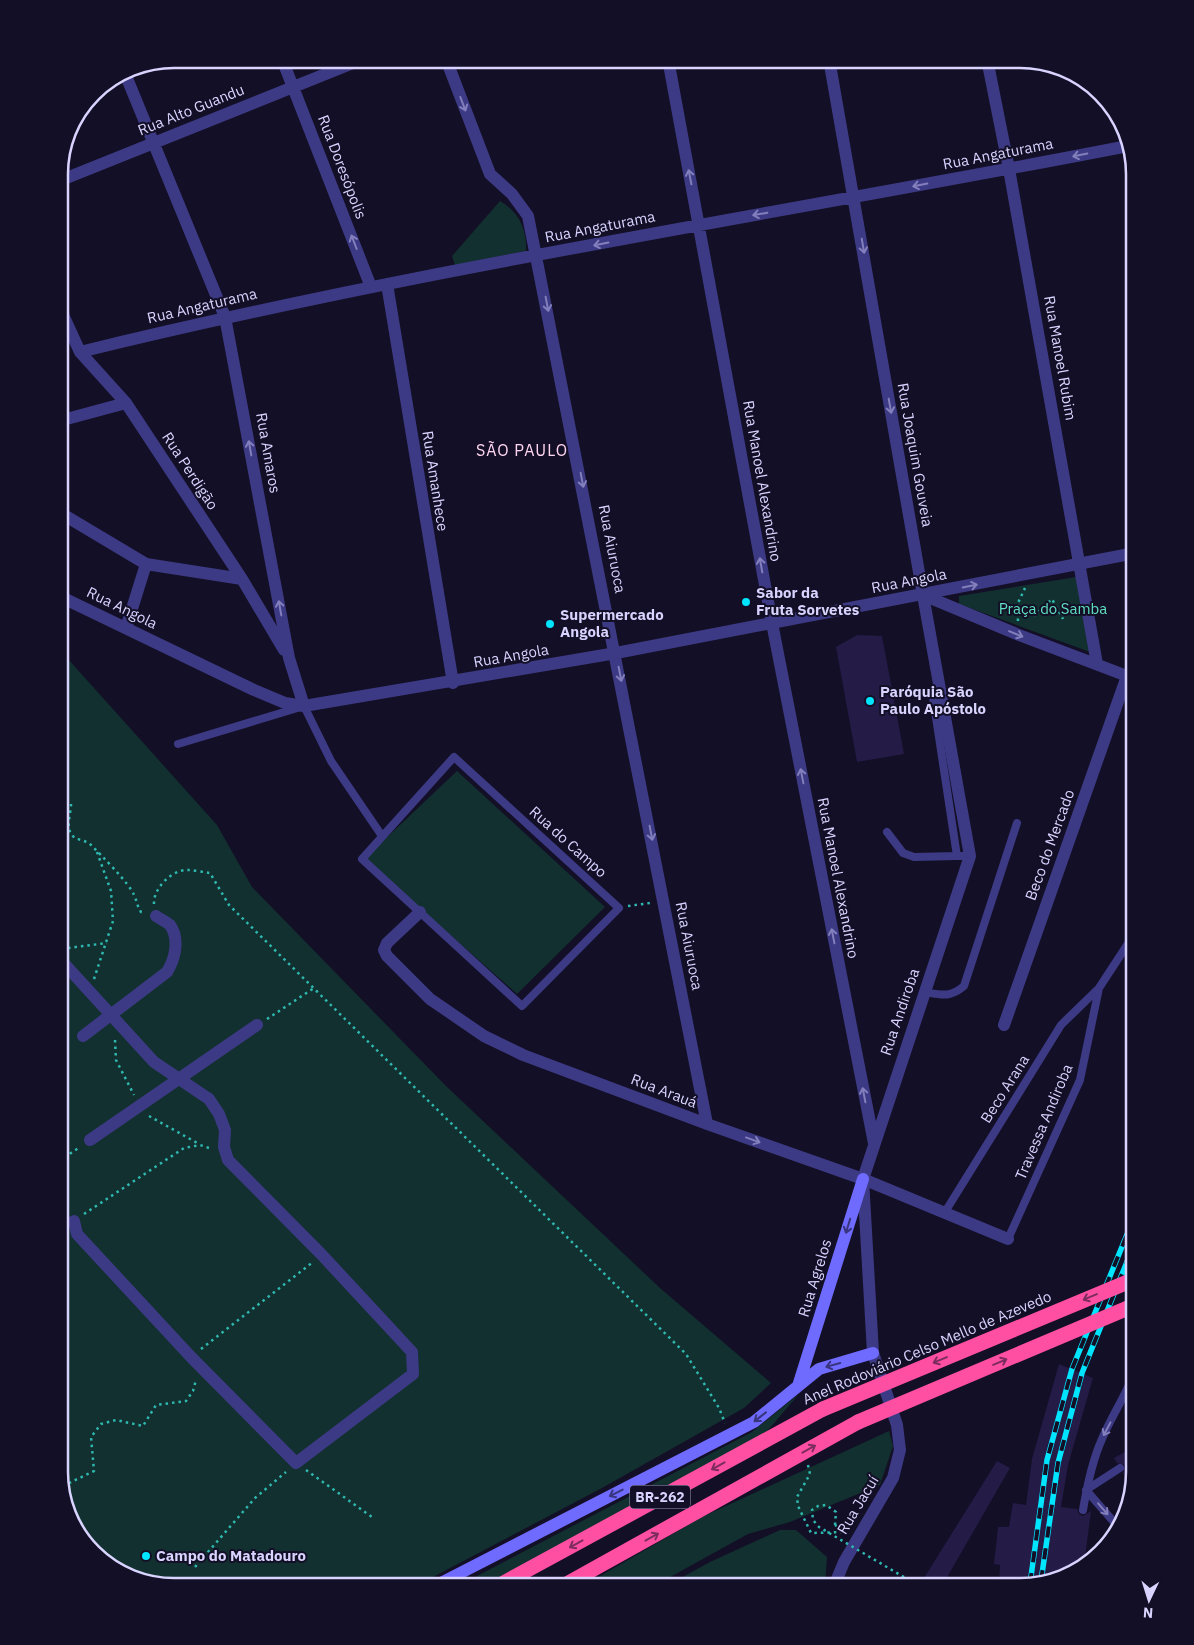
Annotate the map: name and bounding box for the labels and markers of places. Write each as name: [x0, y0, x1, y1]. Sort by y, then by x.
place label: Sabor da Fruta Sorvetes: [756, 583, 860, 619]
marker: Sabor da Fruta Sorvetes: [740, 596, 752, 608]
place label: Supermercado Angola: [560, 605, 664, 641]
marker: Supermercado Angola: [544, 618, 556, 630]
place label: Paróquia São Paulo Apóstolo: [880, 682, 986, 718]
marker: Paróquia São Paulo Apóstolo: [864, 695, 876, 707]
place label: Campo do Matadouro: [156, 1546, 306, 1565]
marker: Campo do Matadouro: [140, 1550, 152, 1562]

